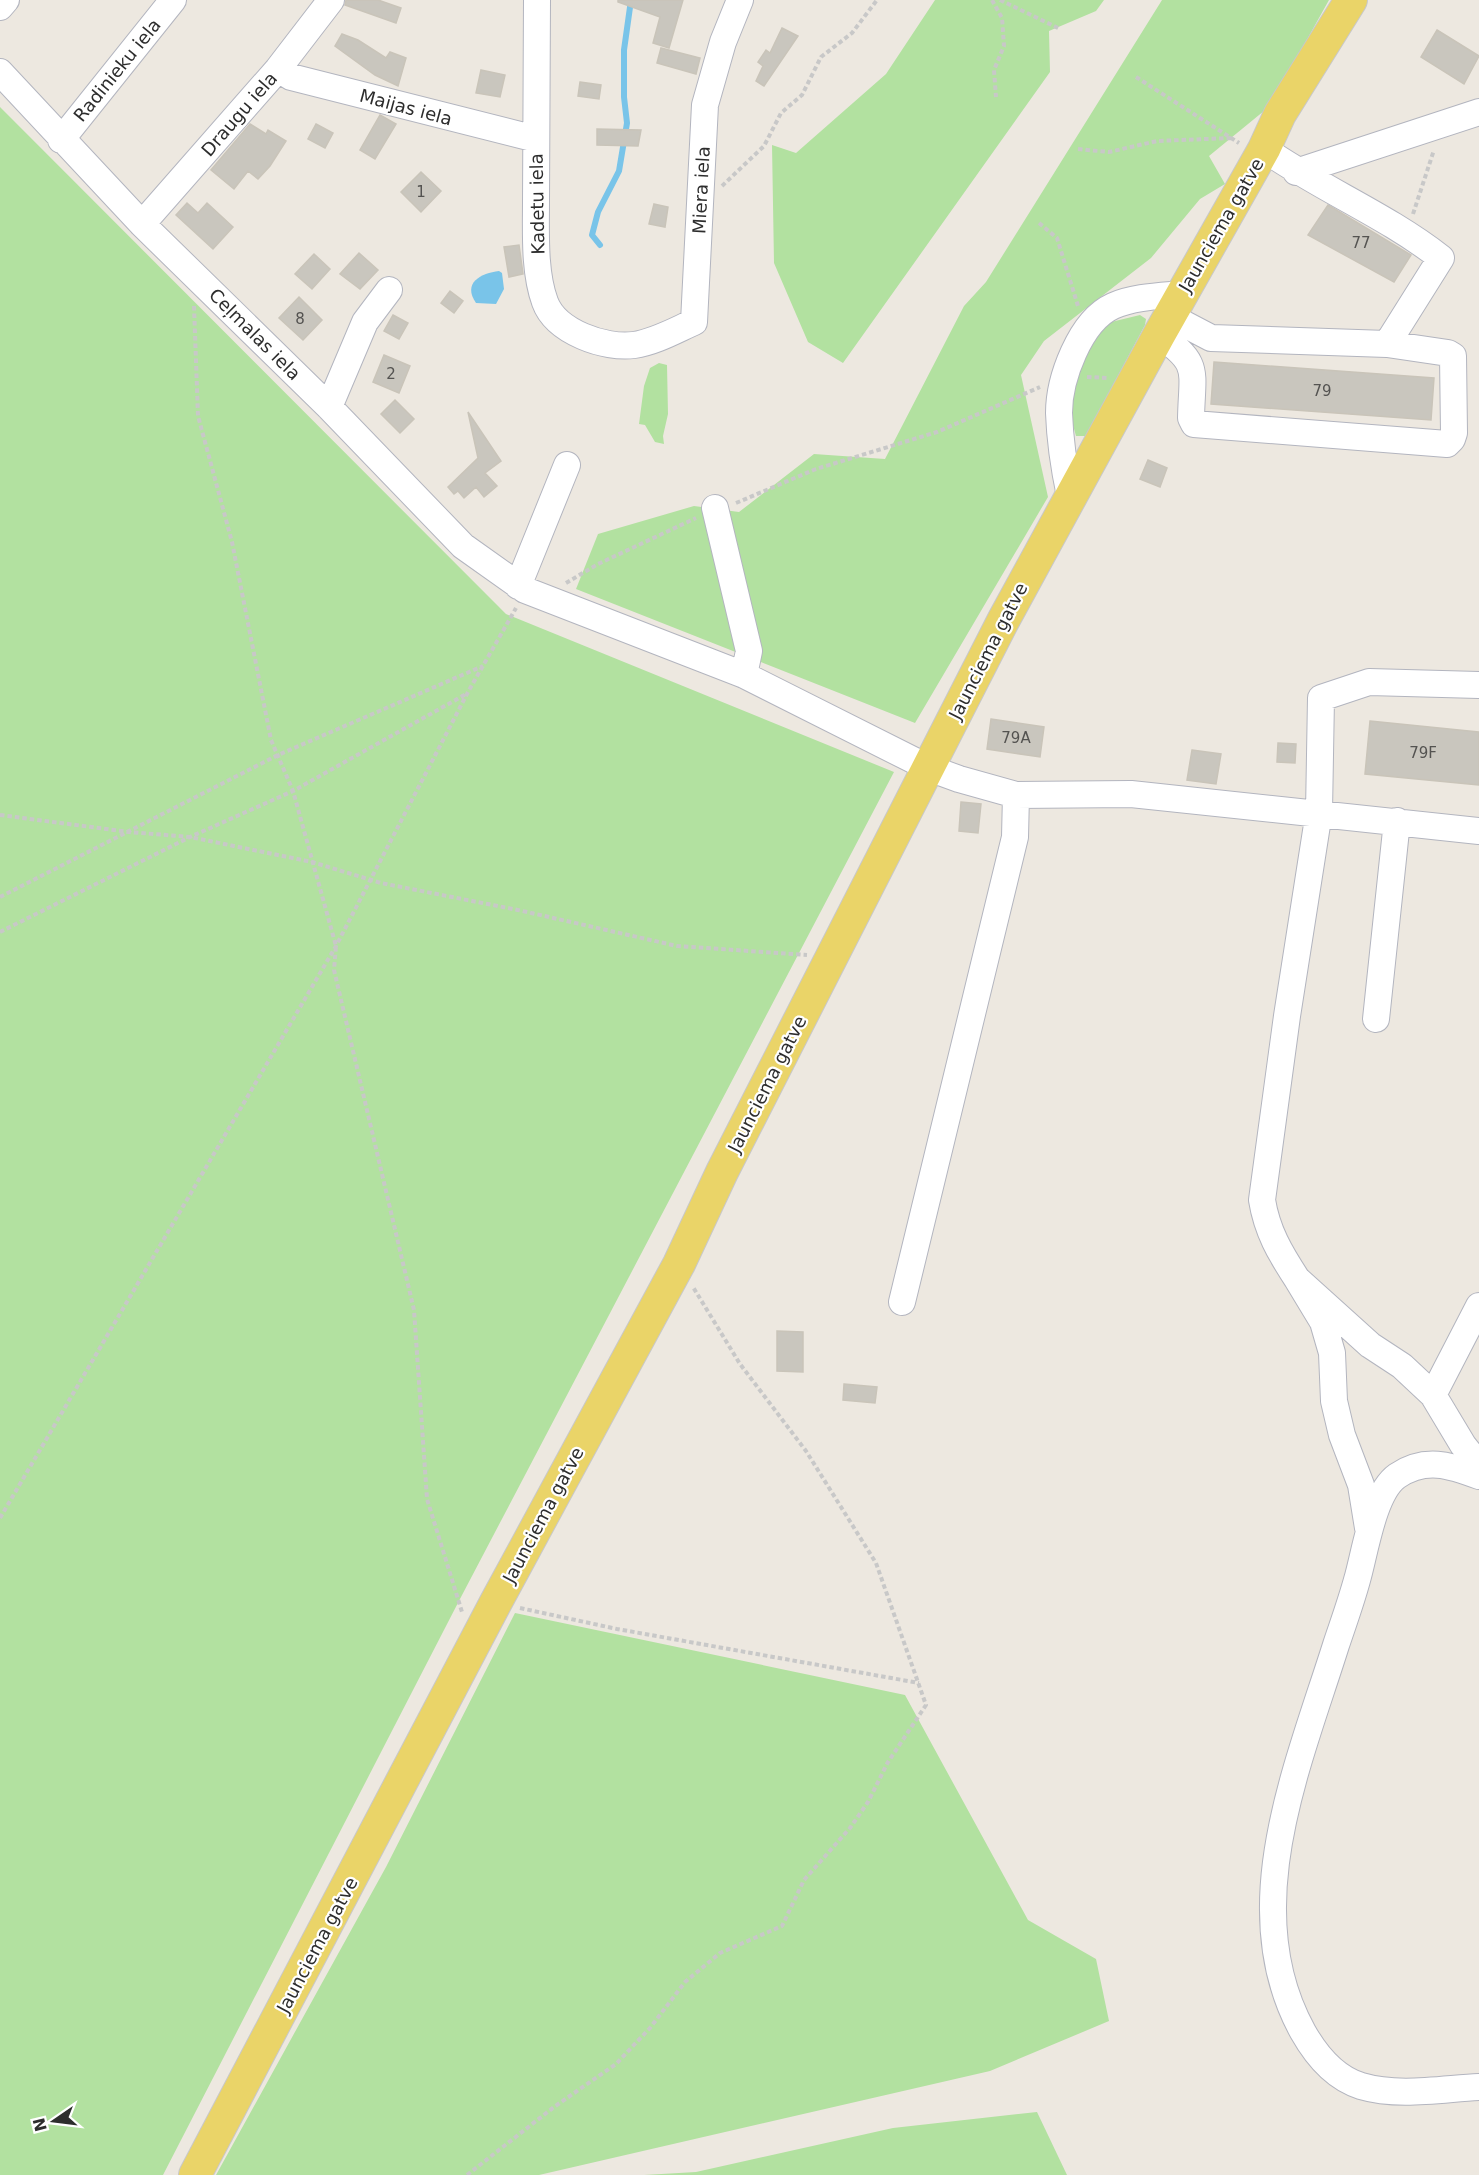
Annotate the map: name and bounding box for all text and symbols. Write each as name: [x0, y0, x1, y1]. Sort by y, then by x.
street label: Radinieku iela: [69, 14, 165, 126]
street label: Draugu iela: [197, 68, 281, 160]
street label: Maijas iela: [357, 85, 455, 129]
street label: Miera iela: [688, 146, 714, 234]
street label: Kadetu iela: [526, 153, 548, 255]
street label: Jaunciema gatve: [1174, 155, 1268, 296]
house number: 1: [416, 183, 426, 201]
house number: 77: [1351, 234, 1371, 252]
street label: Ceļmalas iela: [205, 284, 305, 384]
house number: 8: [295, 310, 305, 328]
house number: 2: [386, 365, 396, 383]
house number: 79: [1312, 382, 1332, 400]
street label: Jaunciema gatve: [944, 579, 1032, 724]
house number: 79A: [1001, 729, 1031, 747]
house number: 79F: [1409, 744, 1437, 762]
street label: Jaunciema gatve: [723, 1012, 811, 1157]
street label: Jaunciema gatve: [498, 1444, 588, 1587]
street label: Jaunciema gatve: [272, 1874, 362, 2017]
north arrow: [24, 2091, 84, 2151]
text: N: [29, 2116, 51, 2133]

